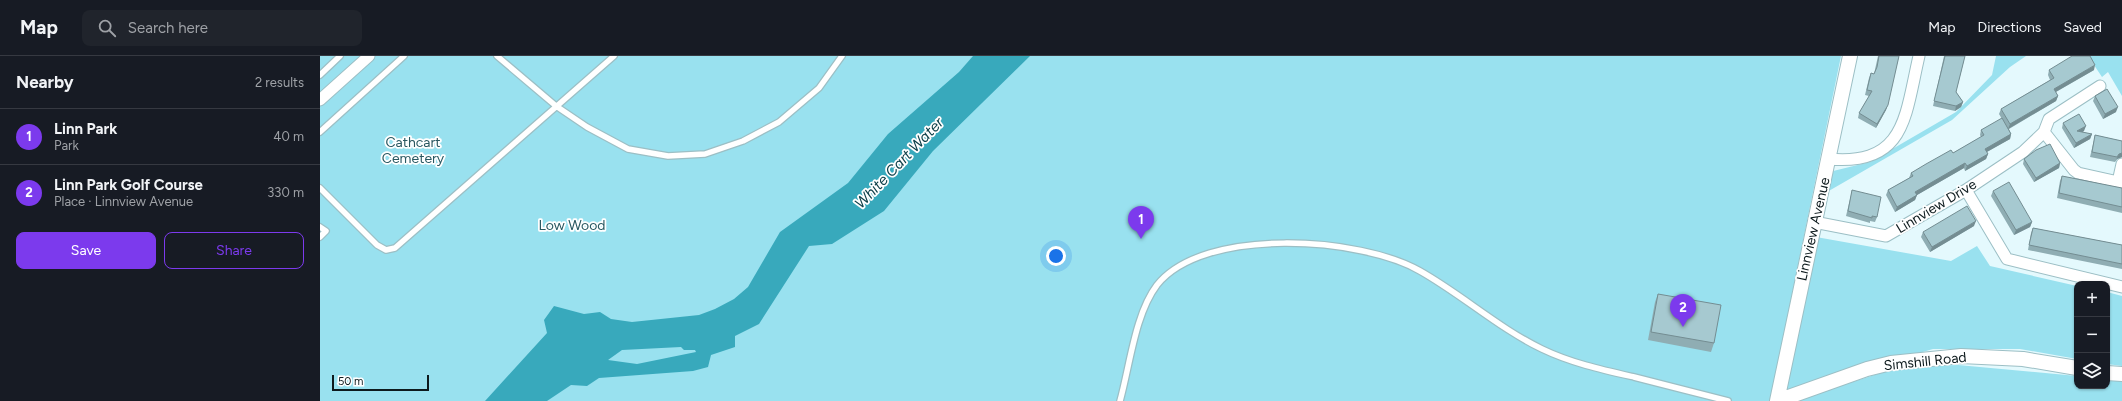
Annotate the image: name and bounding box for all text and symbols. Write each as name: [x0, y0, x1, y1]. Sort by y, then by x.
search box: [82, 10, 362, 46]
text: Map: [20, 16, 58, 39]
icon: search: [96, 17, 118, 39]
text: Search here: [128, 19, 208, 37]
text: Map: [1928, 19, 1956, 36]
text: Directions: [1978, 19, 2041, 36]
text: Saved: [2063, 19, 2102, 36]
text: Nearby: [16, 72, 74, 92]
text: 2 results: [255, 75, 304, 90]
water label: White Cart Water: [851, 113, 948, 212]
text: Linn Park: [54, 120, 117, 138]
text: 1: [26, 129, 32, 144]
text: 40 m: [273, 129, 304, 144]
park label: Cathcart Cemetery: [382, 134, 445, 167]
text: Park: [54, 138, 79, 153]
street label: Linnview Avenue: [1793, 175, 1834, 283]
text: Linn Park Golf Course: [54, 176, 203, 194]
street label: Linnview Drive: [1893, 176, 1980, 237]
text: 2: [25, 185, 33, 200]
text: 330 m: [267, 185, 304, 200]
text: Place · Linnview Avenue: [54, 194, 193, 209]
pin: 1: [1128, 206, 1154, 239]
park label: Low Wood: [539, 217, 605, 234]
button: Save: [16, 232, 156, 269]
button: Share: [164, 232, 304, 269]
your location: [1046, 246, 1066, 266]
map controls: [2074, 281, 2110, 389]
button: +: [2074, 281, 2110, 317]
pin: 2: [1670, 294, 1696, 327]
button: −: [2074, 317, 2110, 353]
street label: Simshill Road: [1883, 349, 1967, 374]
button: layers: [2074, 353, 2110, 389]
scale bar: [332, 373, 429, 392]
text: 50 m: [338, 375, 363, 388]

